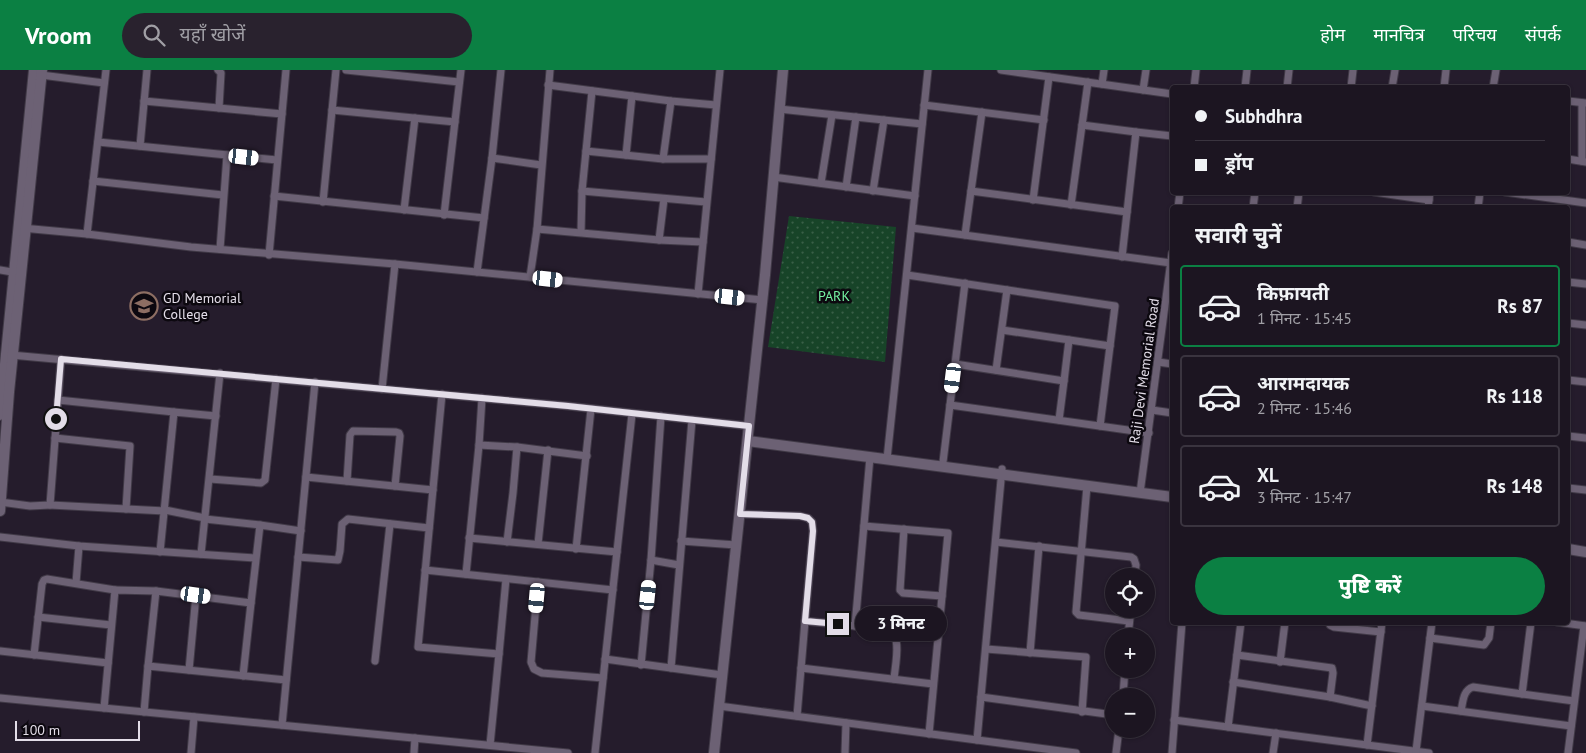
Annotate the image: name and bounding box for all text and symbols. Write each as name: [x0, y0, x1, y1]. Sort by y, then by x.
search box: [122, 13, 472, 58]
text: Vroom: [25, 20, 92, 51]
icon: search: [140, 21, 168, 49]
text: यहाँ खोजें: [180, 22, 245, 46]
text: होम: [1320, 23, 1345, 46]
text: मानचित्र: [1373, 23, 1425, 46]
text: परिचय: [1453, 23, 1497, 46]
text: संपर्क: [1525, 23, 1561, 46]
text: Subhdhra: [1225, 104, 1303, 128]
car: [228, 148, 259, 166]
text: ड्रॉप: [1225, 151, 1253, 175]
text: सवारी चुनें: [1195, 221, 1282, 249]
car: [532, 270, 563, 288]
text: किफ़ायती: [1257, 281, 1329, 305]
icon: car: [1197, 284, 1242, 329]
park label: PARK: [818, 287, 850, 305]
car: [714, 288, 745, 306]
place label: GD Memorial College: [163, 289, 241, 323]
school or university icon: GD Memorial College: [129, 291, 159, 321]
text: Rs 87: [1497, 294, 1543, 318]
street label: Raji Devi Memorial Road: [1125, 297, 1163, 445]
text: 1 मिनट · 15:45: [1257, 308, 1352, 328]
car: [943, 362, 962, 394]
text: आरामदायक: [1257, 371, 1349, 395]
icon: car: [1197, 374, 1242, 419]
text: Rs 118: [1486, 384, 1543, 408]
text: 2 मिनट · 15:46: [1257, 398, 1352, 418]
route start: [45, 408, 67, 430]
text: XL: [1257, 463, 1279, 487]
icon: car: [1197, 464, 1242, 509]
text: Rs 148: [1486, 474, 1543, 498]
text: 3 मिनट · 15:47: [1257, 487, 1352, 507]
button: पुष्टि करें: [1195, 557, 1545, 615]
map controls: [1105, 568, 1155, 738]
button: locate: [1105, 568, 1155, 618]
car: [638, 579, 657, 611]
car: [528, 582, 545, 614]
car: [180, 585, 211, 605]
callout: 3 मिनट: [856, 606, 948, 642]
route end: [827, 613, 849, 635]
text: 3 मिनट: [877, 613, 925, 633]
button: +: [1105, 628, 1155, 678]
button: −: [1105, 688, 1155, 738]
scale bar: [15, 718, 140, 741]
text: 100 m: [22, 721, 60, 739]

